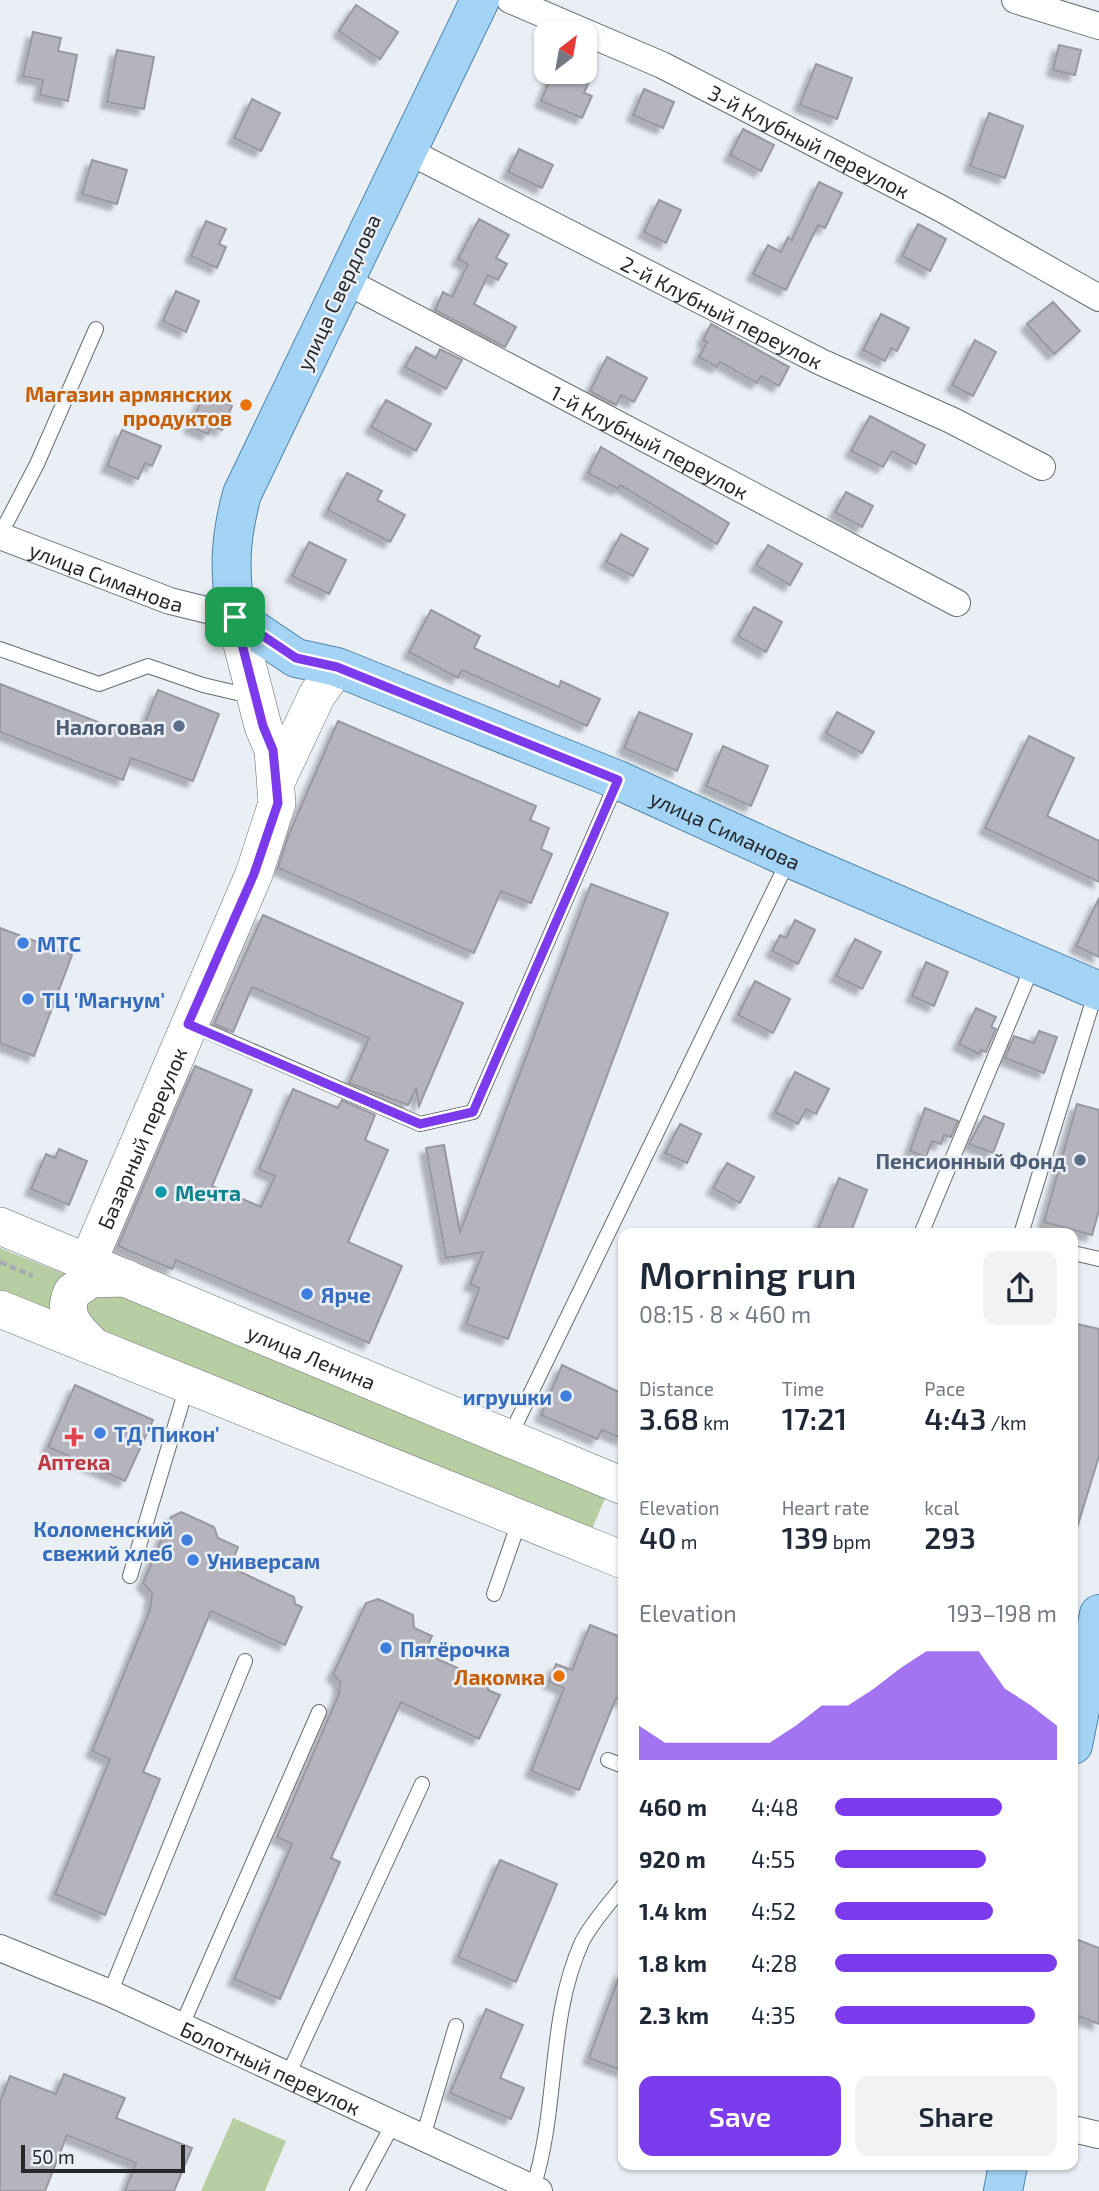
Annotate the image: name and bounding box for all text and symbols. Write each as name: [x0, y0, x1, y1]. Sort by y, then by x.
north arrow: [534, 21, 597, 84]
map controls: [534, 21, 597, 84]
street label: 3-й Клубный переулок: [705, 79, 914, 203]
street label: улица Свердлова: [291, 210, 386, 375]
street label: 2-й Клубный переулок: [617, 250, 827, 373]
street label: 1-й Клубный переулок: [547, 379, 753, 503]
place label: Магазин армянских продуктов: [25, 381, 232, 430]
marker: Магазин армянских продуктов: [238, 397, 254, 413]
street label: улица Симанова: [26, 536, 186, 616]
pin: [205, 587, 265, 647]
icon: arrive: [216, 598, 254, 636]
place label: Налоговая: [55, 714, 165, 739]
marker: Налоговая: [171, 718, 187, 734]
street label: улица Симанова: [646, 784, 804, 874]
place label: МТС: [37, 931, 81, 956]
marker: МТС: [15, 935, 31, 951]
place label: ТЦ 'Магнум': [42, 987, 165, 1012]
marker: ТЦ 'Магнум': [20, 991, 36, 1007]
street label: Базарный переулок: [91, 1043, 191, 1233]
place label: Пенсионный Фонд: [876, 1148, 1066, 1173]
marker: Пенсионный Фонд: [1072, 1152, 1088, 1168]
place label: Мечта: [175, 1180, 241, 1205]
marker: Мечта: [153, 1184, 169, 1200]
text: Morning run: [639, 1251, 857, 1297]
button: share: [983, 1251, 1057, 1325]
place label: Ярче: [321, 1282, 371, 1307]
marker: Ярче: [299, 1286, 315, 1302]
text: 08:15 · 8 × 460 m: [639, 1300, 811, 1328]
street label: улица Ленина: [244, 1318, 380, 1394]
text: Distance: [639, 1377, 714, 1400]
text: Time: [782, 1377, 824, 1400]
text: Pace: [924, 1377, 965, 1400]
place label: игрушки: [463, 1384, 552, 1409]
marker: игрушки: [558, 1388, 574, 1404]
text: 3.68: [639, 1400, 699, 1436]
text: 17:21: [782, 1400, 847, 1436]
text: 4:43: [924, 1400, 986, 1436]
text: km: [699, 1411, 730, 1434]
text: /km: [986, 1411, 1027, 1434]
place label: ТД 'Пикон': [114, 1421, 219, 1446]
marker: ТД 'Пикон': [92, 1425, 108, 1441]
marker: Аптека: [66, 1429, 82, 1445]
place label: Аптека: [38, 1449, 110, 1474]
text: Elevation: [639, 1496, 720, 1519]
text: Heart rate: [782, 1496, 870, 1519]
text: kcal: [924, 1496, 959, 1519]
place label: Коломенский свежий хлеб: [33, 1516, 173, 1565]
text: 40: [639, 1519, 676, 1555]
text: 139: [782, 1519, 829, 1555]
text: 293: [924, 1519, 976, 1555]
text: m: [676, 1530, 697, 1553]
text: bpm: [829, 1530, 871, 1553]
marker: Коломенский свежий хлеб: [179, 1532, 195, 1548]
place label: Универсам: [207, 1548, 320, 1573]
marker: Универсам: [185, 1552, 201, 1568]
text: Elevation: [639, 1599, 737, 1627]
text: 193–198 m: [947, 1599, 1057, 1627]
place label: Пятёрочка: [400, 1636, 510, 1661]
marker: Пятёрочка: [378, 1640, 394, 1656]
place label: Лакомка: [454, 1664, 545, 1689]
marker: Лакомка: [551, 1668, 567, 1684]
text: 460 m: [639, 1793, 707, 1821]
text: 4:48: [751, 1793, 799, 1821]
text: 920 m: [639, 1845, 706, 1873]
text: 4:55: [751, 1845, 795, 1873]
text: 1.4 km: [639, 1897, 707, 1925]
text: 4:52: [751, 1897, 796, 1925]
text: 1.8 km: [639, 1949, 707, 1977]
text: 4:28: [751, 1949, 797, 1977]
text: 2.3 km: [639, 2001, 709, 2029]
text: 4:35: [751, 2001, 796, 2029]
street label: Болотный переулок: [177, 2015, 365, 2120]
button: Save: [639, 2076, 841, 2156]
button: Share: [855, 2076, 1057, 2156]
scale bar: [21, 2142, 186, 2174]
text: 50 m: [32, 2145, 75, 2168]

